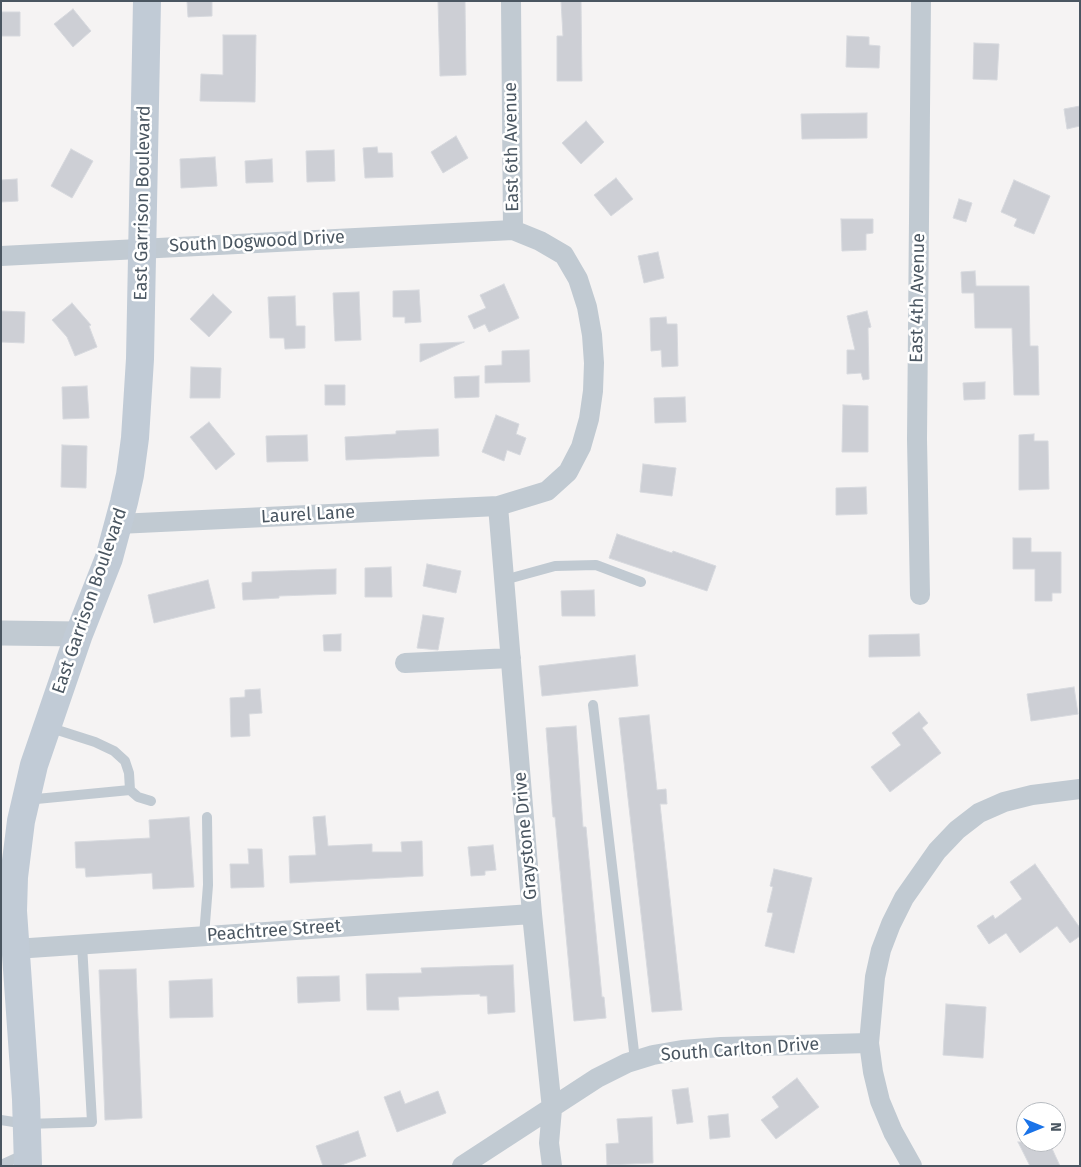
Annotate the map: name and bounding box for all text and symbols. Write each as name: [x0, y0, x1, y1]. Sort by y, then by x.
street label: East 6th Avenue: [500, 82, 524, 212]
street label: East Garrison Boulevard: [130, 105, 156, 301]
street label: South Dogwood Drive: [169, 227, 345, 257]
street label: East 4th Avenue: [906, 233, 930, 363]
street label: Laurel Lane: [260, 502, 356, 528]
street label: East Garrison Boulevard: [48, 505, 132, 697]
street label: Graystone Drive: [510, 771, 542, 901]
street label: Peachtree Street: [206, 916, 342, 946]
street label: South Carlton Drive: [660, 1034, 820, 1066]
north arrow: [1016, 1102, 1066, 1152]
text: N: [1047, 1122, 1064, 1132]

